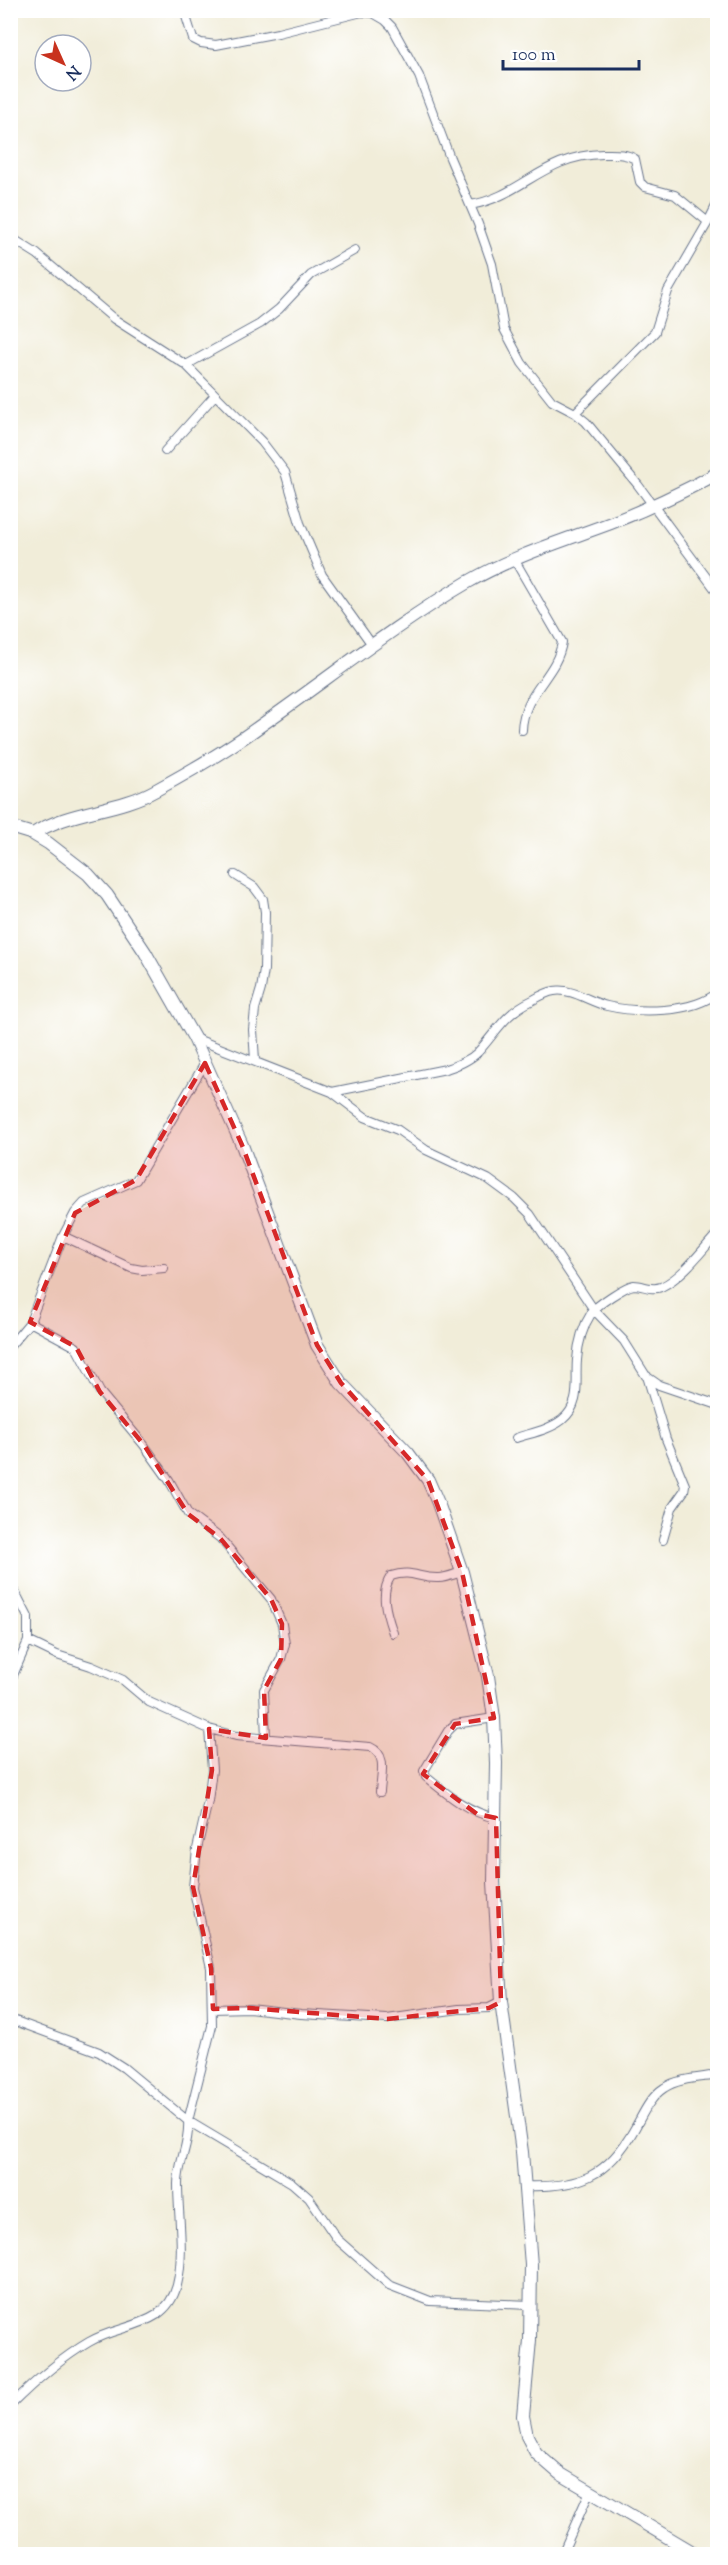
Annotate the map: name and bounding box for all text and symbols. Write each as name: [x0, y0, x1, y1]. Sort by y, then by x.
north arrow: [33, 33, 93, 93]
scale bar: [503, 33, 640, 71]
text: 100 m: [512, 43, 556, 69]
text: N: [59, 59, 84, 85]

